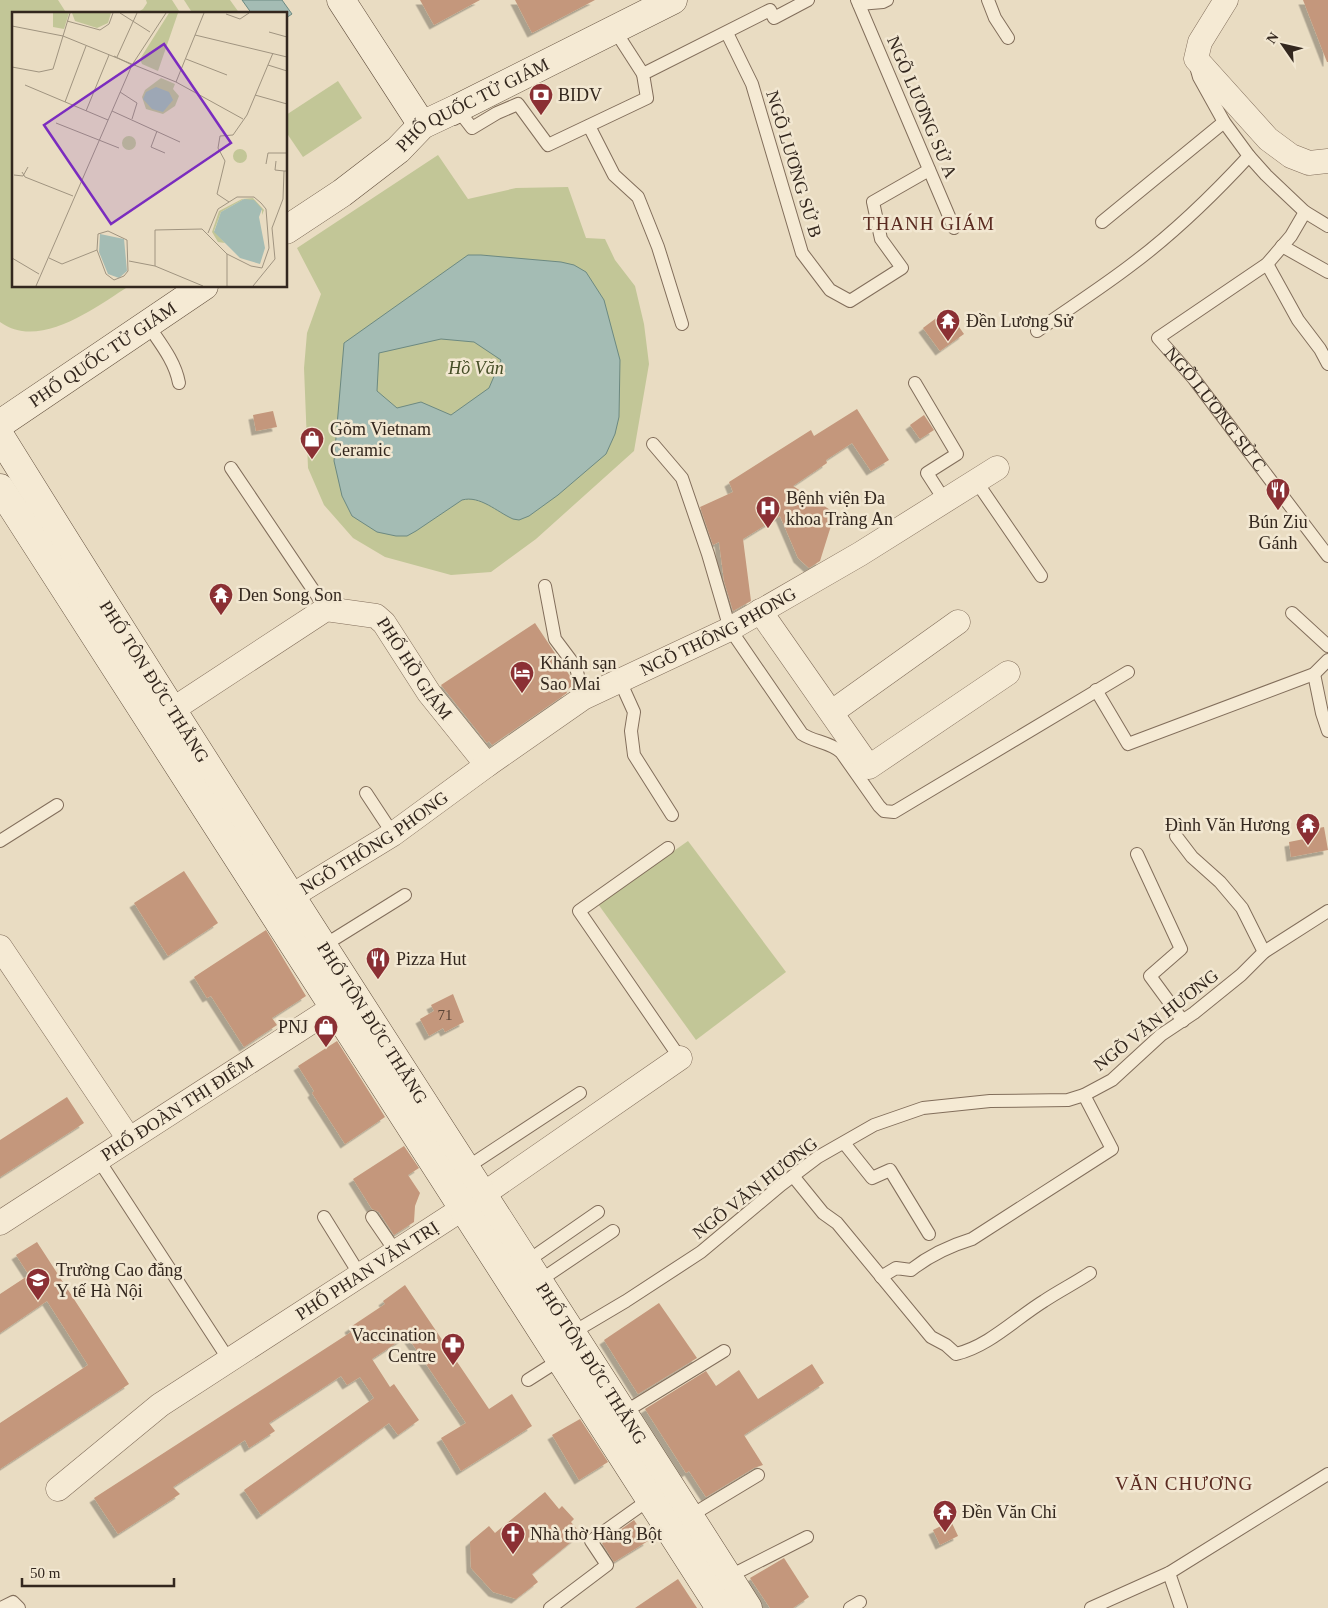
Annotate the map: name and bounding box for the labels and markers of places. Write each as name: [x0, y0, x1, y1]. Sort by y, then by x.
bank icon: BIDV: [528, 82, 554, 116]
place label: BIDV: [558, 85, 602, 105]
temple icon: Đền Lương Sử: [935, 308, 961, 342]
place label: Đền Lương Sử: [966, 311, 1074, 331]
place label: Gõm Vietnam Ceramic: [330, 419, 431, 460]
shop icon: Gõm Vietnam Ceramic: [299, 426, 325, 460]
restaurant icon: Bún Ziu Gánh: [1265, 477, 1291, 511]
place label: Bệnh viện Đa khoa Tràng An: [786, 488, 893, 529]
hospital icon: Bệnh viện Đa khoa Tràng An: [755, 495, 781, 529]
place label: Bún Ziu Gánh: [1248, 512, 1308, 553]
temple icon: Den Song Son: [208, 582, 234, 616]
place label: Den Song Son: [238, 585, 342, 605]
place label: Khánh sạn Sao Mai: [540, 653, 616, 694]
hotel icon: Khánh sạn Sao Mai: [509, 660, 535, 694]
temple icon: Đình Văn Hương: [1295, 812, 1321, 846]
place label: Đình Văn Hương: [1165, 815, 1290, 835]
restaurant icon: Pizza Hut: [365, 946, 391, 980]
place label: Pizza Hut: [396, 949, 466, 969]
shop icon: PNJ: [313, 1014, 339, 1048]
place label: PNJ: [278, 1017, 308, 1037]
place label: Trường Cao đẳng Y tế Hà Nội: [56, 1260, 183, 1301]
school or university icon: Trường Cao đẳng Y tế Hà Nội: [25, 1267, 51, 1301]
place label: Vaccination Centre: [351, 1325, 436, 1366]
pharmacy icon: Vaccination Centre: [440, 1332, 466, 1366]
temple icon: Đền Văn Chỉ: [932, 1499, 958, 1533]
place label: Đền Văn Chỉ: [962, 1502, 1057, 1522]
church icon: Nhà thờ Hàng Bột: [500, 1521, 526, 1555]
place label: Nhà thờ Hàng Bột: [530, 1524, 662, 1544]

